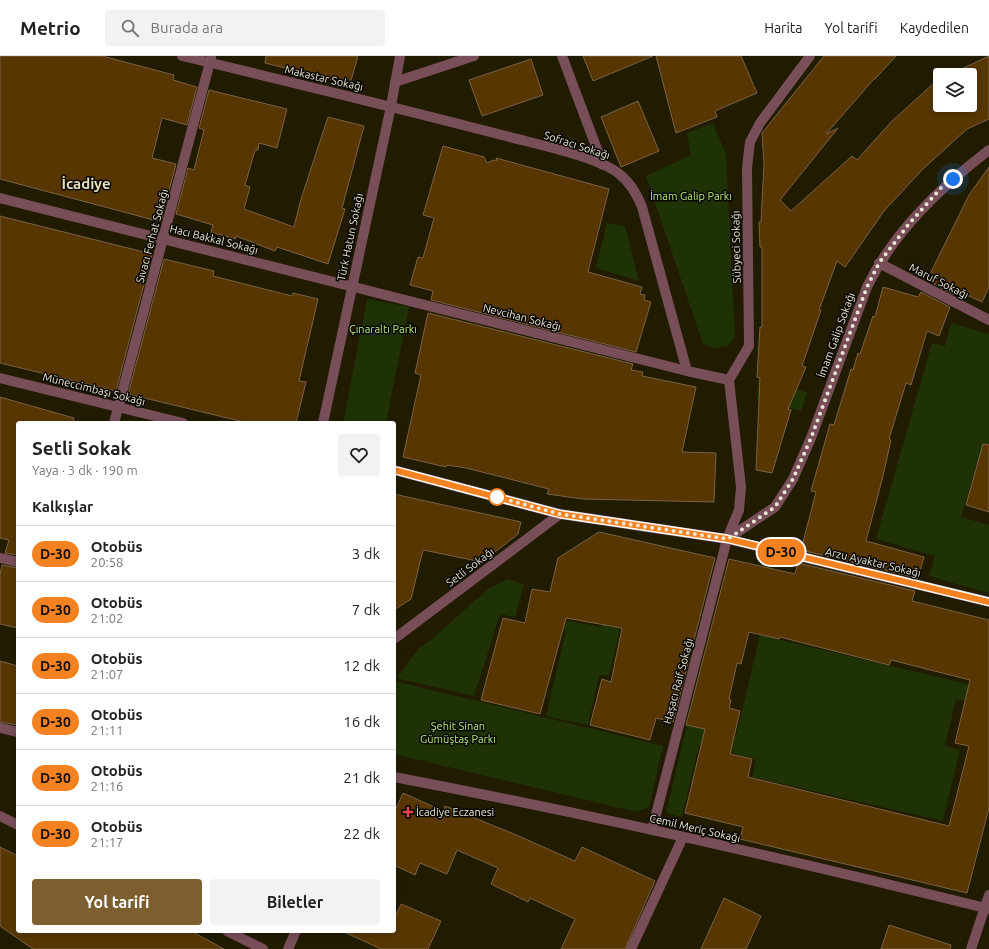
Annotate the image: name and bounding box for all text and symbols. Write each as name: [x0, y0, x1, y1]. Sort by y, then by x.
search box: [105, 10, 385, 46]
text: Metrio: [20, 17, 81, 39]
icon: search: [119, 17, 141, 39]
text: Burada ara: [151, 19, 223, 36]
text: Harita: [764, 20, 802, 36]
text: Yol tarifi: [824, 20, 878, 36]
text: Kaydedilen: [900, 20, 969, 36]
street label: Makastar Sokağı: [284, 63, 364, 93]
map controls: [933, 68, 977, 112]
button: layers: [933, 68, 977, 112]
street label: Sofracı Sokağı: [542, 129, 612, 161]
your location: [943, 169, 963, 189]
district label: İcadiye: [61, 175, 111, 192]
street label: Sıvacı Ferhat Sokağı: [134, 188, 170, 284]
park label: İmam Galip Parkı: [650, 190, 732, 202]
street label: Türk Hatun Sokağı: [335, 192, 365, 282]
street label: Sübyeci Sokağı: [729, 211, 743, 283]
street label: Hacı Bakkal Sokağı: [168, 222, 260, 256]
street label: Maruf Sokağı: [907, 261, 971, 301]
street label: İmam Galip Sokağı: [815, 291, 857, 379]
street label: Nevcihan Sokağı: [482, 301, 562, 333]
park label: Çınaraltı Parkı: [349, 323, 417, 335]
street label: Müneccimbaşı Sokağı: [42, 370, 146, 408]
button: heart: [338, 434, 380, 476]
text: Setli Sokak: [32, 437, 131, 459]
text: Yaya · 3 dk · 190 m: [32, 463, 138, 477]
unlabelled marker: [488, 488, 506, 506]
text: Kalkışlar: [32, 498, 93, 515]
text: Otobüs: [91, 538, 143, 555]
line badge: D-30: [753, 539, 809, 565]
text: D-30: [766, 544, 796, 560]
text: 3 dk: [352, 545, 380, 562]
street label: Setli Sokağı: [444, 545, 496, 589]
street label: Arzu Ayaktar Sokağı: [824, 545, 922, 579]
text: D-30: [40, 546, 71, 562]
text: 20:58: [91, 555, 123, 569]
text: Otobüs: [91, 594, 143, 611]
text: 7 dk: [352, 601, 380, 618]
text: D-30: [40, 602, 71, 618]
text: 21:02: [91, 611, 123, 625]
street label: Haşacı Raif Sokağı: [661, 637, 695, 725]
text: Otobüs: [91, 650, 143, 667]
text: 12 dk: [343, 657, 380, 674]
text: D-30: [40, 658, 71, 674]
text: 21:07: [91, 667, 123, 681]
text: Otobüs: [91, 706, 143, 723]
text: 16 dk: [343, 713, 380, 730]
text: D-30: [40, 714, 71, 730]
park label: Şehit Sinan Gümüştaş Parkı: [420, 720, 496, 745]
text: 21:11: [91, 723, 123, 737]
text: Otobüs: [91, 762, 143, 779]
text: 21 dk: [343, 769, 380, 786]
text: D-30: [40, 770, 71, 786]
text: 21:16: [91, 779, 123, 793]
place label: İcadiye Eczanesi: [416, 806, 494, 818]
marker: İcadiye Eczanesi: [403, 807, 413, 817]
street label: Cemil Meriç Sokağı: [648, 812, 742, 844]
text: Otobüs: [91, 818, 143, 835]
text: 22 dk: [343, 825, 380, 842]
text: D-30: [40, 826, 71, 842]
text: 21:17: [91, 835, 123, 849]
button: Yol tarifi: [32, 879, 202, 925]
button: Biletler: [210, 879, 380, 925]

